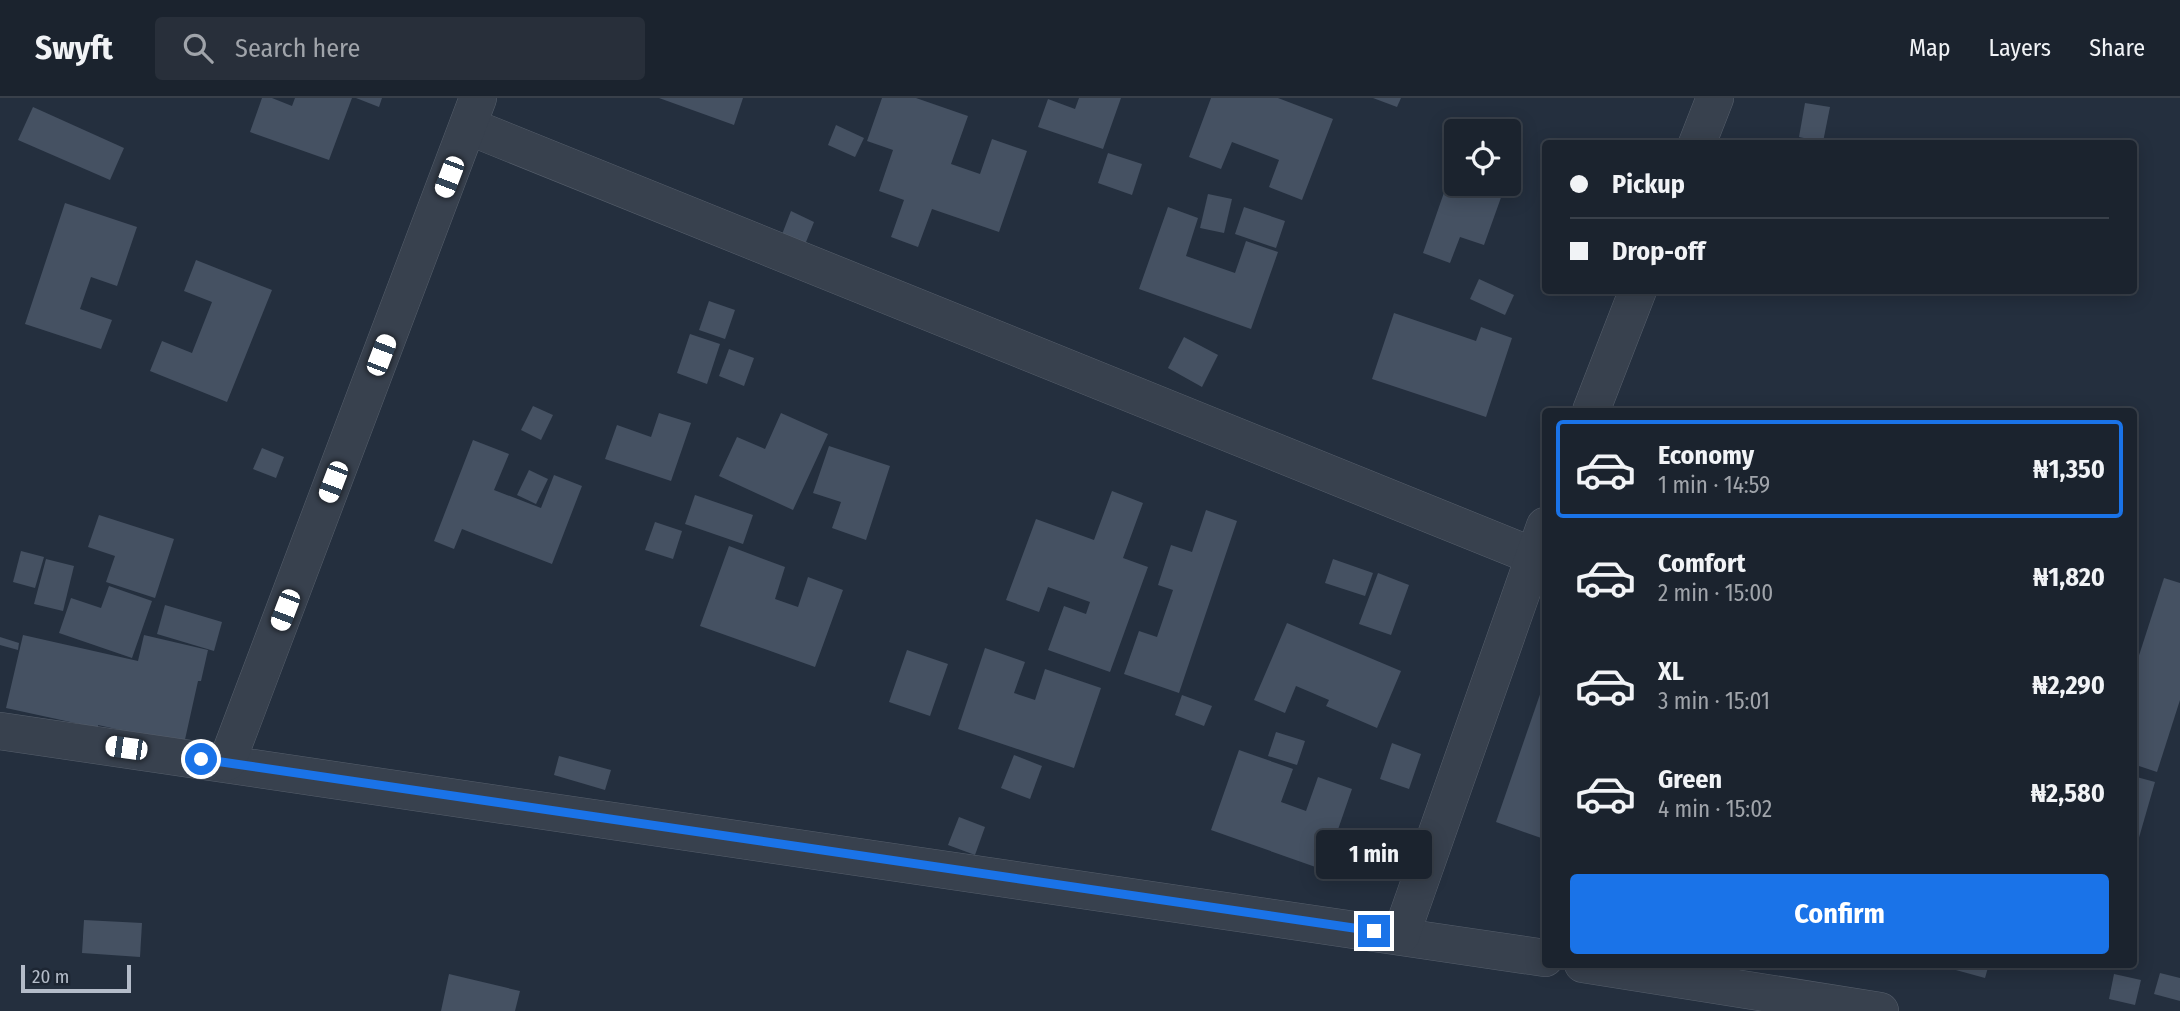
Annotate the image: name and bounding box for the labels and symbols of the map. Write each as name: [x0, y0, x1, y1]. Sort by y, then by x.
car: [432, 154, 467, 200]
car: [364, 332, 399, 378]
car: [316, 459, 351, 505]
car: [268, 587, 303, 633]
car: [104, 735, 149, 761]
route start: [185, 743, 217, 775]
callout: 1 min: [1316, 830, 1432, 878]
route end: [1358, 915, 1390, 947]
scale bar: [21, 962, 131, 994]

